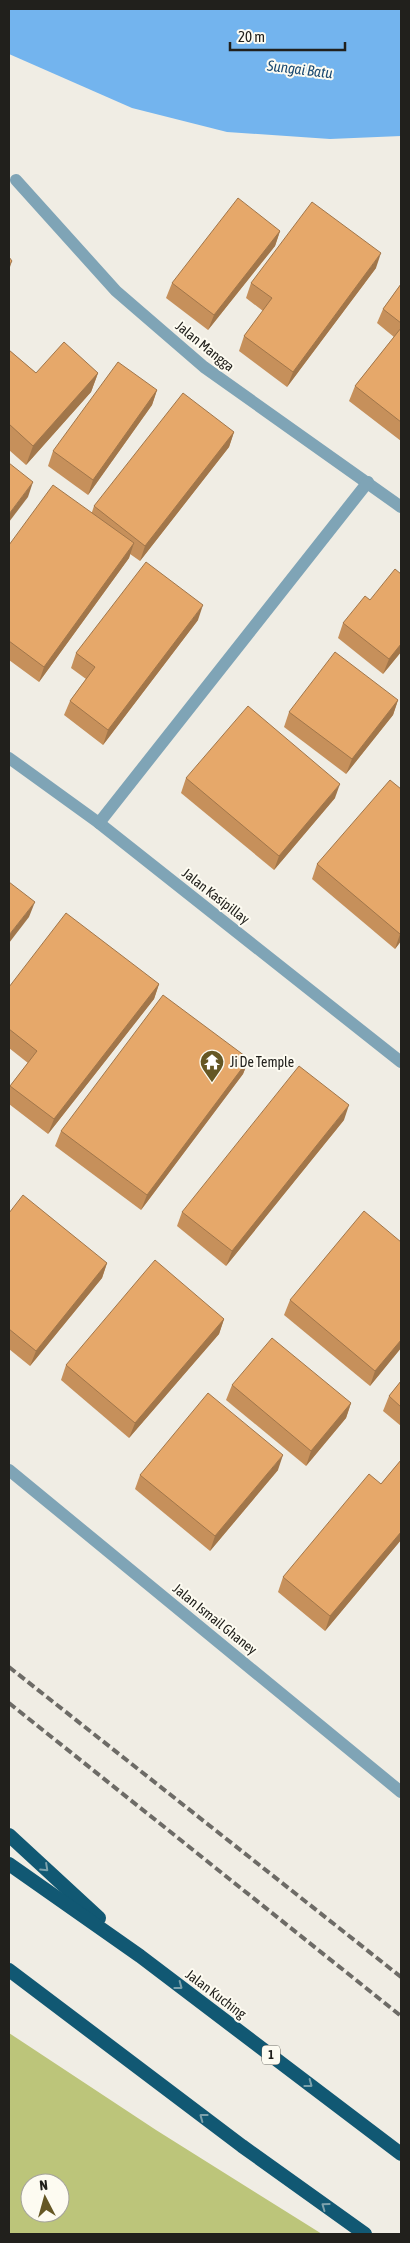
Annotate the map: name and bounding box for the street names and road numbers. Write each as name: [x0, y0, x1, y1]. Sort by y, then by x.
street label: Jalan Mangga: [173, 318, 237, 374]
street label: Jalan Kasipillay: [179, 865, 253, 927]
street label: Jalan Ismail Ghaney: [170, 1580, 260, 1658]
street label: Jalan Kuching: [183, 1966, 249, 2022]
road number: 1: [262, 2046, 280, 2064]

